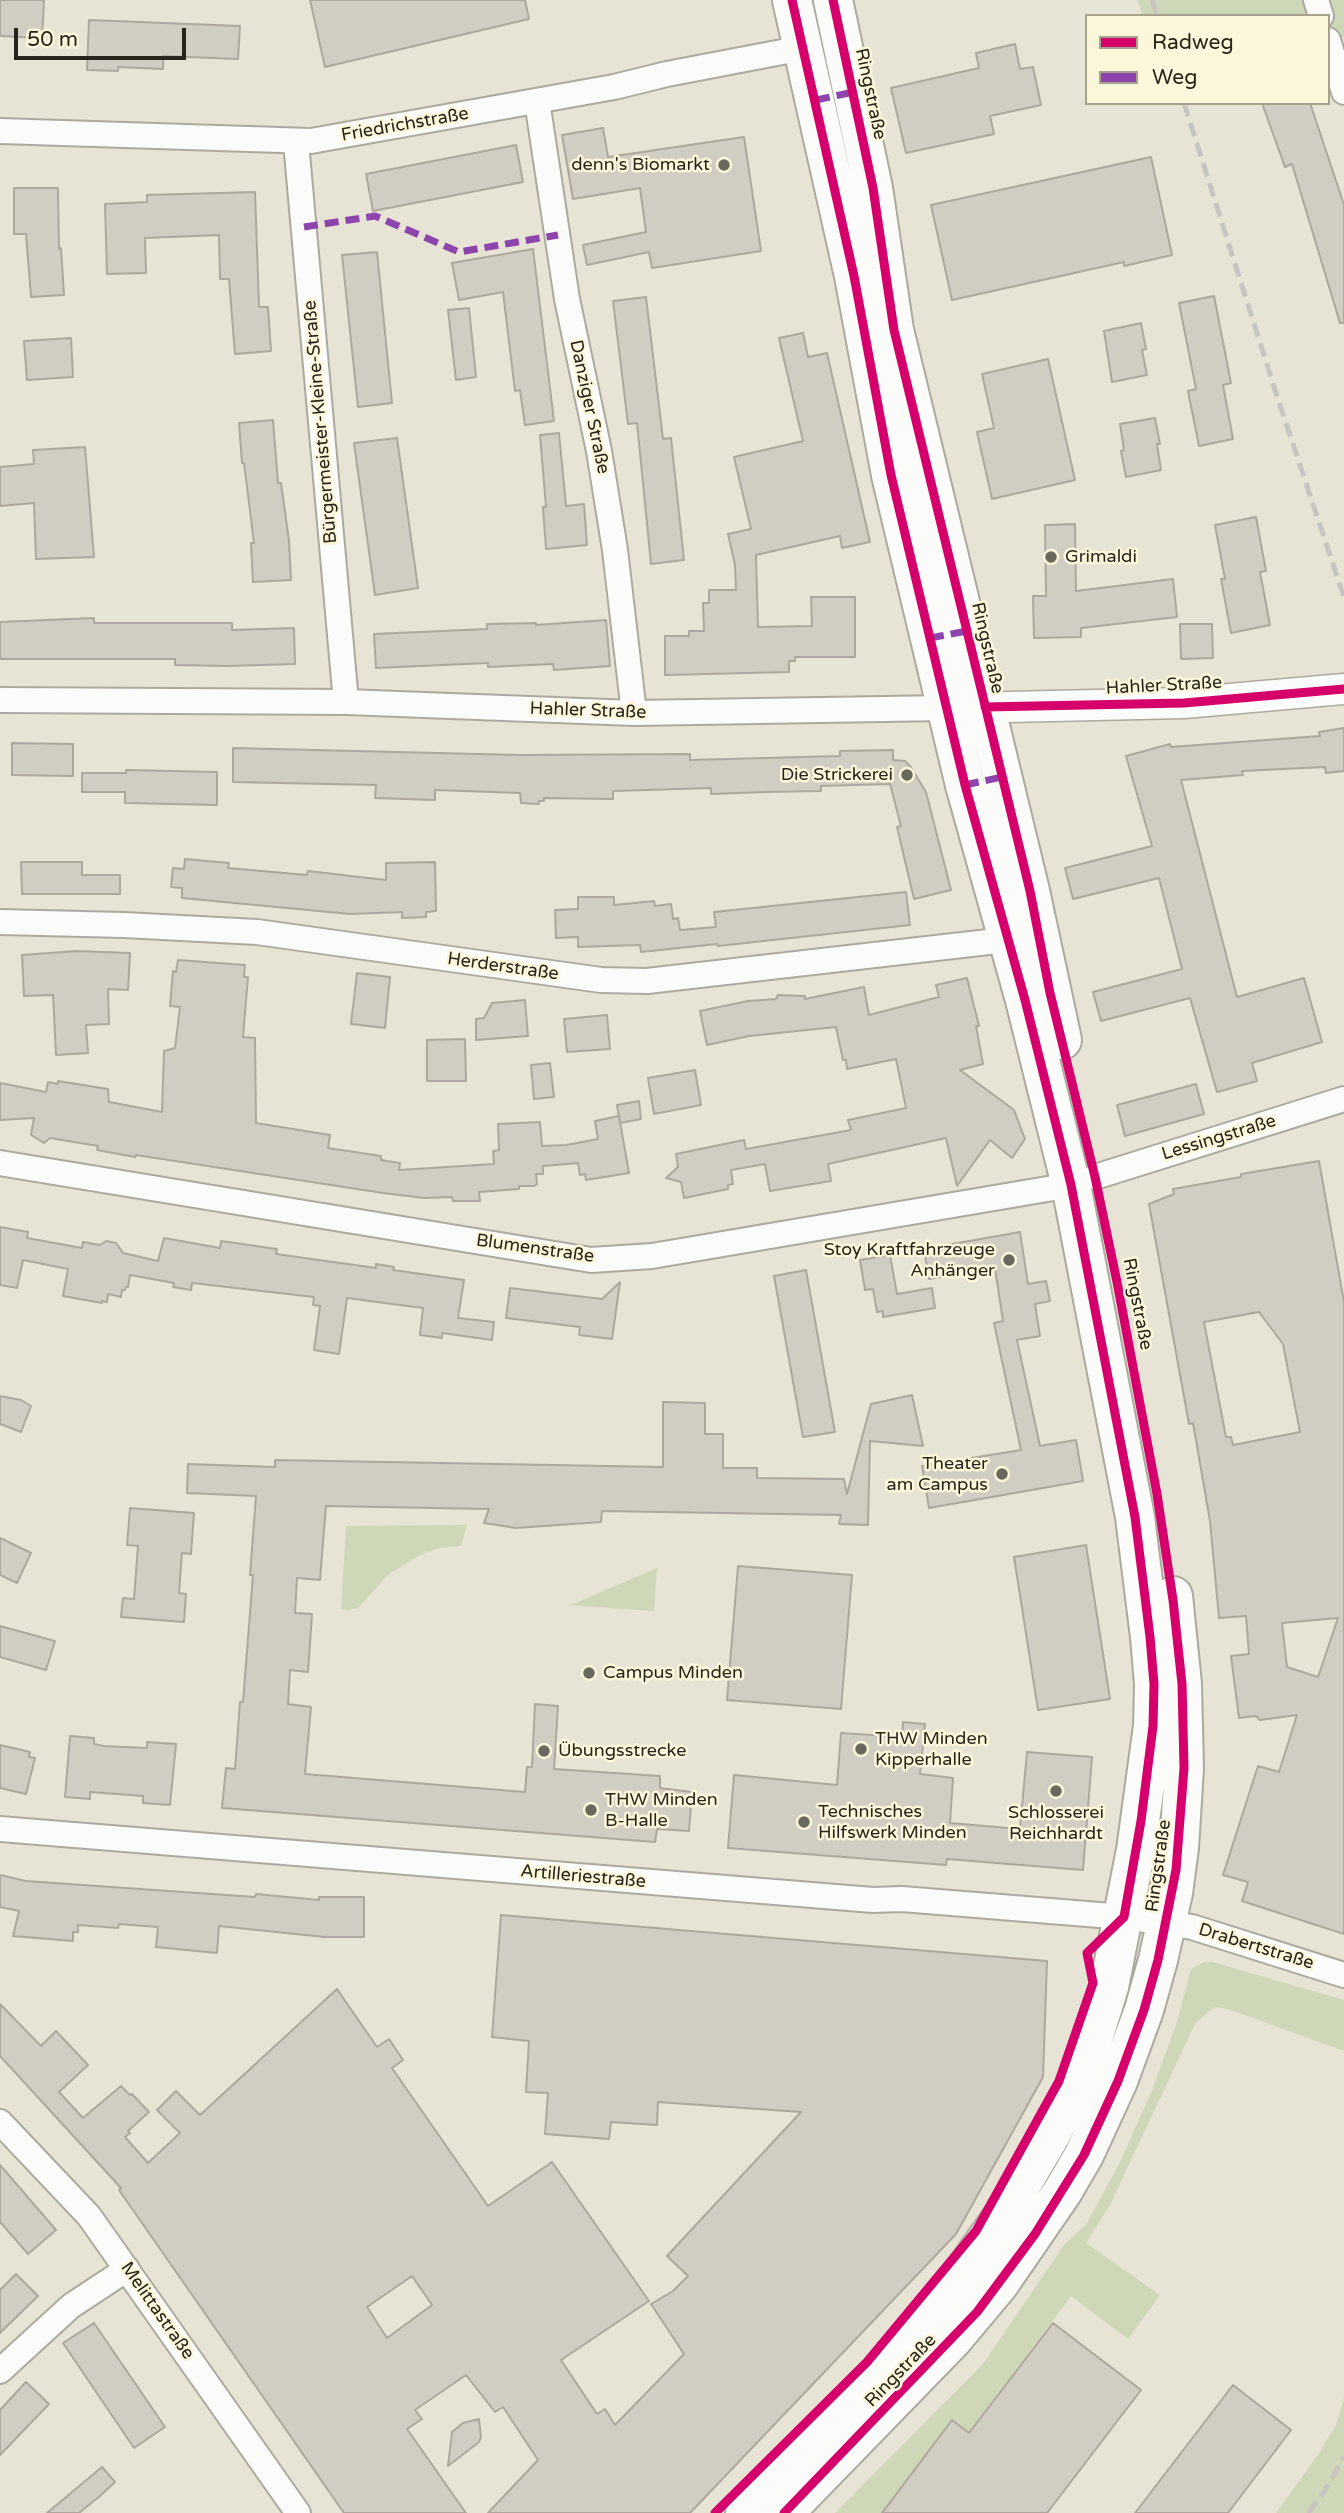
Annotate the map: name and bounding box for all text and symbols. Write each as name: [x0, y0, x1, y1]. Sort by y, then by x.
scale bar: [18, 14, 189, 58]
legend: [1085, 14, 1330, 105]
text: 50 m: [27, 27, 78, 52]
text: Radweg: [1152, 30, 1234, 55]
street label: Ringstraße: [850, 46, 890, 142]
text: Weg: [1152, 65, 1197, 90]
street label: Friedrichstraße: [340, 103, 470, 147]
place label: denn's Biomarkt: [571, 154, 710, 176]
marker: denn's Biomarkt: [716, 157, 732, 173]
street label: Bürgermeister-Kleine-Straße: [300, 299, 342, 545]
street label: Danziger Straße: [564, 338, 614, 476]
place label: Grimaldi: [1065, 546, 1137, 568]
marker: Grimaldi: [1043, 549, 1059, 565]
street label: Ringstraße: [966, 600, 1008, 696]
street label: Hahler Straße: [1105, 672, 1223, 700]
street label: Hahler Straße: [529, 698, 647, 724]
place label: Die Strickerei: [781, 764, 893, 786]
marker: Die Strickerei: [899, 767, 915, 783]
street label: Herderstraße: [446, 948, 560, 986]
street label: Lessingstraße: [1159, 1110, 1279, 1166]
street label: Blumenstraße: [475, 1230, 595, 1268]
place label: Stoy Kraftfahrzeuge Anhänger: [824, 1239, 995, 1282]
marker: Stoy Kraftfahrzeuge Anhänger: [1001, 1252, 1017, 1268]
street label: Ringstraße: [1118, 1256, 1156, 1352]
place label: Theater am Campus: [887, 1453, 988, 1496]
marker: Theater am Campus: [994, 1466, 1010, 1482]
place label: Campus Minden: [603, 1662, 743, 1684]
marker: Campus Minden: [581, 1665, 597, 1681]
place label: THW Minden Kipperhalle: [875, 1728, 988, 1770]
place label: Übungsstrecke: [558, 1740, 686, 1762]
marker: THW Minden Kipperhalle: [853, 1741, 869, 1757]
marker: Übungsstrecke: [536, 1743, 552, 1759]
marker: Schlosserei Reichhardt: [1048, 1783, 1064, 1799]
place label: THW Minden B-Halle: [605, 1789, 718, 1832]
place label: Technisches Hilfswerk Minden: [818, 1801, 967, 1843]
marker: THW Minden B-Halle: [583, 1802, 599, 1818]
place label: Schlosserei Reichhardt: [1008, 1802, 1104, 1844]
marker: Technisches Hilfswerk Minden: [796, 1814, 812, 1830]
street label: Ringstraße: [1142, 1818, 1176, 1914]
street label: Artilleriestraße: [519, 1861, 647, 1893]
street label: Drabertstraße: [1196, 1919, 1316, 1975]
street label: Melittastraße: [116, 2258, 198, 2364]
street label: Ringstraße: [861, 2330, 941, 2412]

